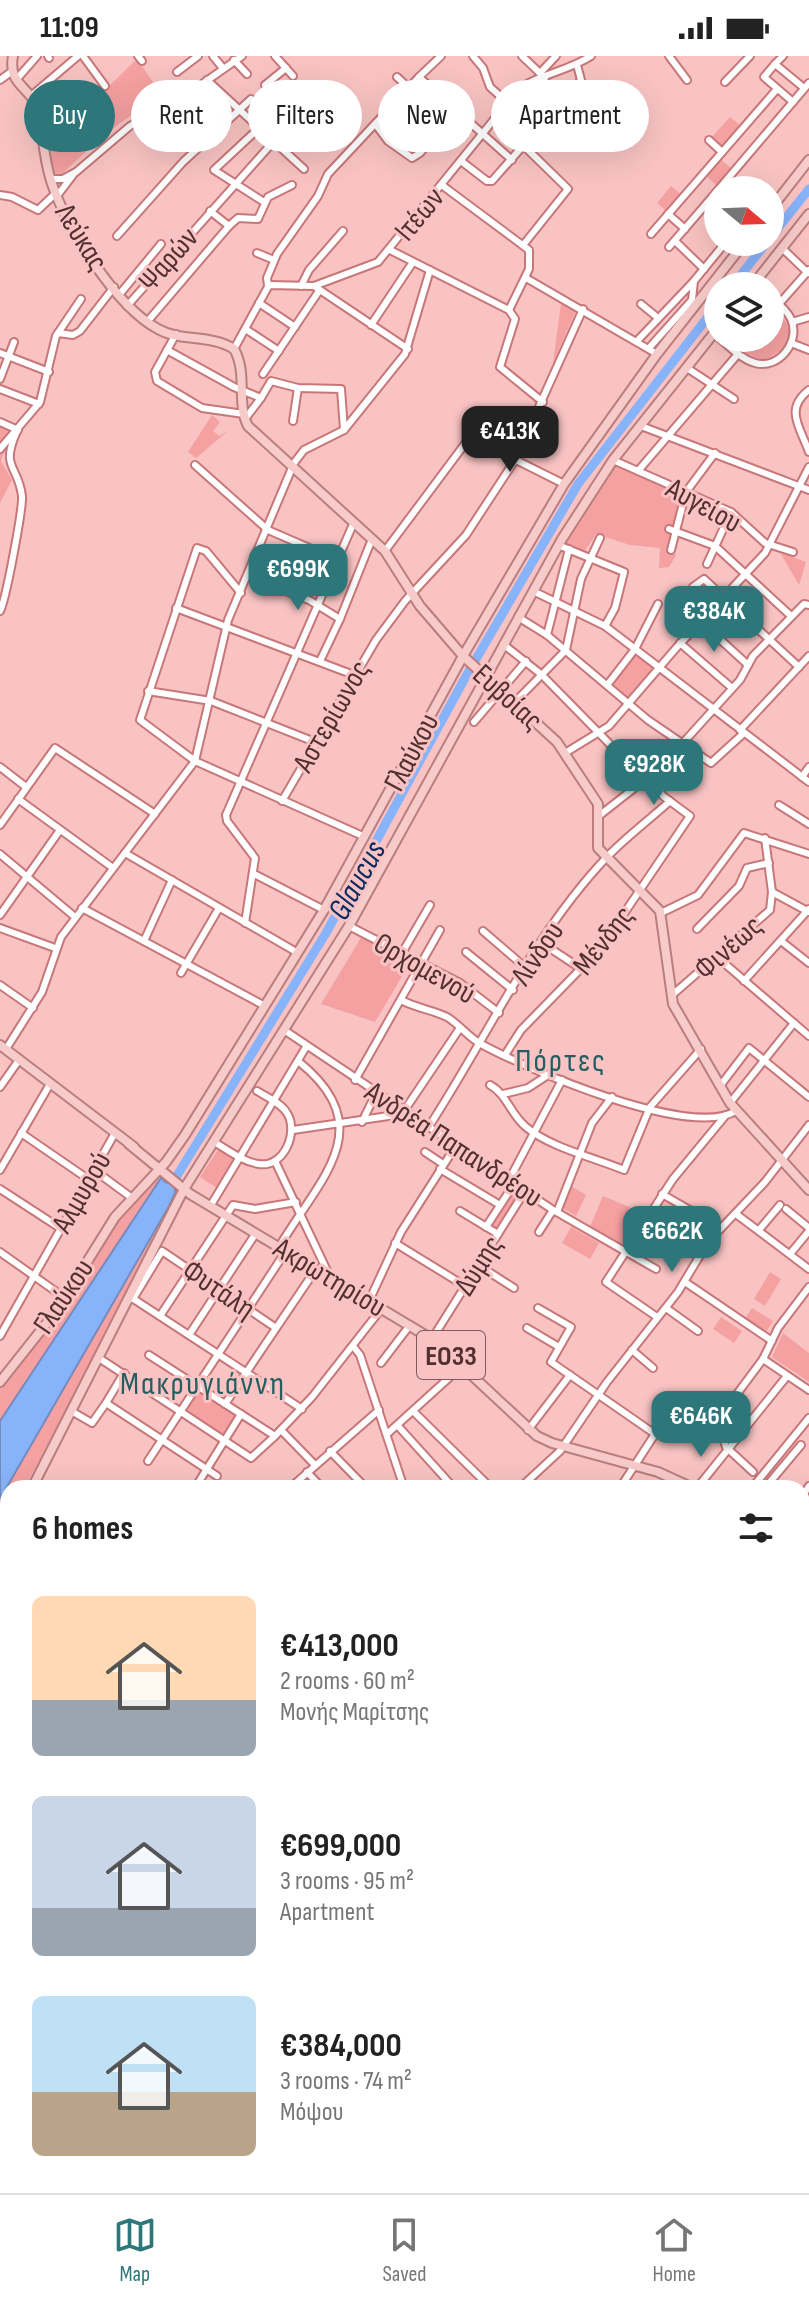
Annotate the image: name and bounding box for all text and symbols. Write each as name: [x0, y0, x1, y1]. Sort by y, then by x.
text: 11:09: [40, 10, 99, 46]
chip: Buy: [24, 80, 115, 152]
chip: Rent: [131, 80, 232, 152]
chip: Filters: [248, 80, 362, 152]
chip: New: [378, 80, 475, 152]
chip: Apartment: [491, 80, 649, 152]
north arrow: [704, 176, 784, 256]
map controls: [704, 176, 784, 352]
street label: Ιτέων: [387, 181, 452, 249]
street label: Λεύκας: [46, 197, 115, 278]
street label: Ψαρών: [131, 220, 206, 299]
button: layers: [704, 272, 784, 352]
pin: €413K: [454, 406, 566, 474]
text: €413K: [480, 416, 540, 447]
street label: Αυγείου: [659, 470, 747, 541]
pin: €699K: [242, 544, 354, 612]
text: €699K: [267, 554, 329, 585]
pin: €384K: [658, 586, 770, 654]
text: €384K: [683, 596, 745, 627]
street label: Αστερίωνος: [285, 654, 378, 780]
street label: Ευβοίας: [465, 657, 550, 738]
street label: Γλαύκου: [377, 707, 447, 797]
pin: €928K: [598, 739, 710, 807]
text: €928K: [623, 749, 685, 780]
water label: Glaucus: [320, 834, 395, 927]
street label: Μένδης: [566, 899, 642, 982]
street label: Φινέως: [687, 908, 770, 988]
street label: Λίνδου: [503, 915, 572, 993]
street label: Ορχομενού: [367, 925, 482, 1012]
district label: Πόρτες: [515, 1042, 607, 1081]
street label: Ανδρέα Παπανδρέου: [357, 1074, 549, 1215]
street label: Αλμυρού: [44, 1145, 119, 1240]
pin: €662K: [616, 1206, 728, 1274]
text: €662K: [641, 1216, 703, 1247]
street label: Δύμης: [447, 1229, 511, 1302]
street label: Ακρωτηρίου: [266, 1230, 392, 1325]
street label: Γλαύκου: [26, 1252, 102, 1341]
street label: Φυτάλη: [175, 1253, 262, 1327]
road number: ΕΟ33: [417, 1331, 485, 1379]
district label: Μακρυγιάννη: [120, 1365, 286, 1404]
pin: €646K: [645, 1391, 757, 1459]
text: €646K: [670, 1401, 732, 1432]
icon: filters: [734, 1506, 778, 1550]
text: 6 homes: [32, 1508, 133, 1549]
text: €413,000: [280, 1625, 399, 1666]
icon: home: [96, 1628, 192, 1724]
text: 2 rooms · 60 m²: [280, 1666, 415, 1697]
text: Μονής Μαρίτσης: [280, 1697, 429, 1728]
text: €699,000: [280, 1825, 401, 1866]
icon: home: [96, 1828, 192, 1924]
text: 3 rooms · 95 m²: [280, 1866, 414, 1897]
text: Apartment: [280, 1897, 374, 1928]
text: €384,000: [280, 2025, 402, 2066]
icon: home: [96, 2028, 192, 2124]
text: 3 rooms · 74 m²: [280, 2066, 412, 2097]
text: Μόψου: [280, 2097, 344, 2128]
tab: Map: [113, 2213, 157, 2288]
tab: Saved: [382, 2213, 427, 2288]
tab: Home: [652, 2213, 696, 2288]

